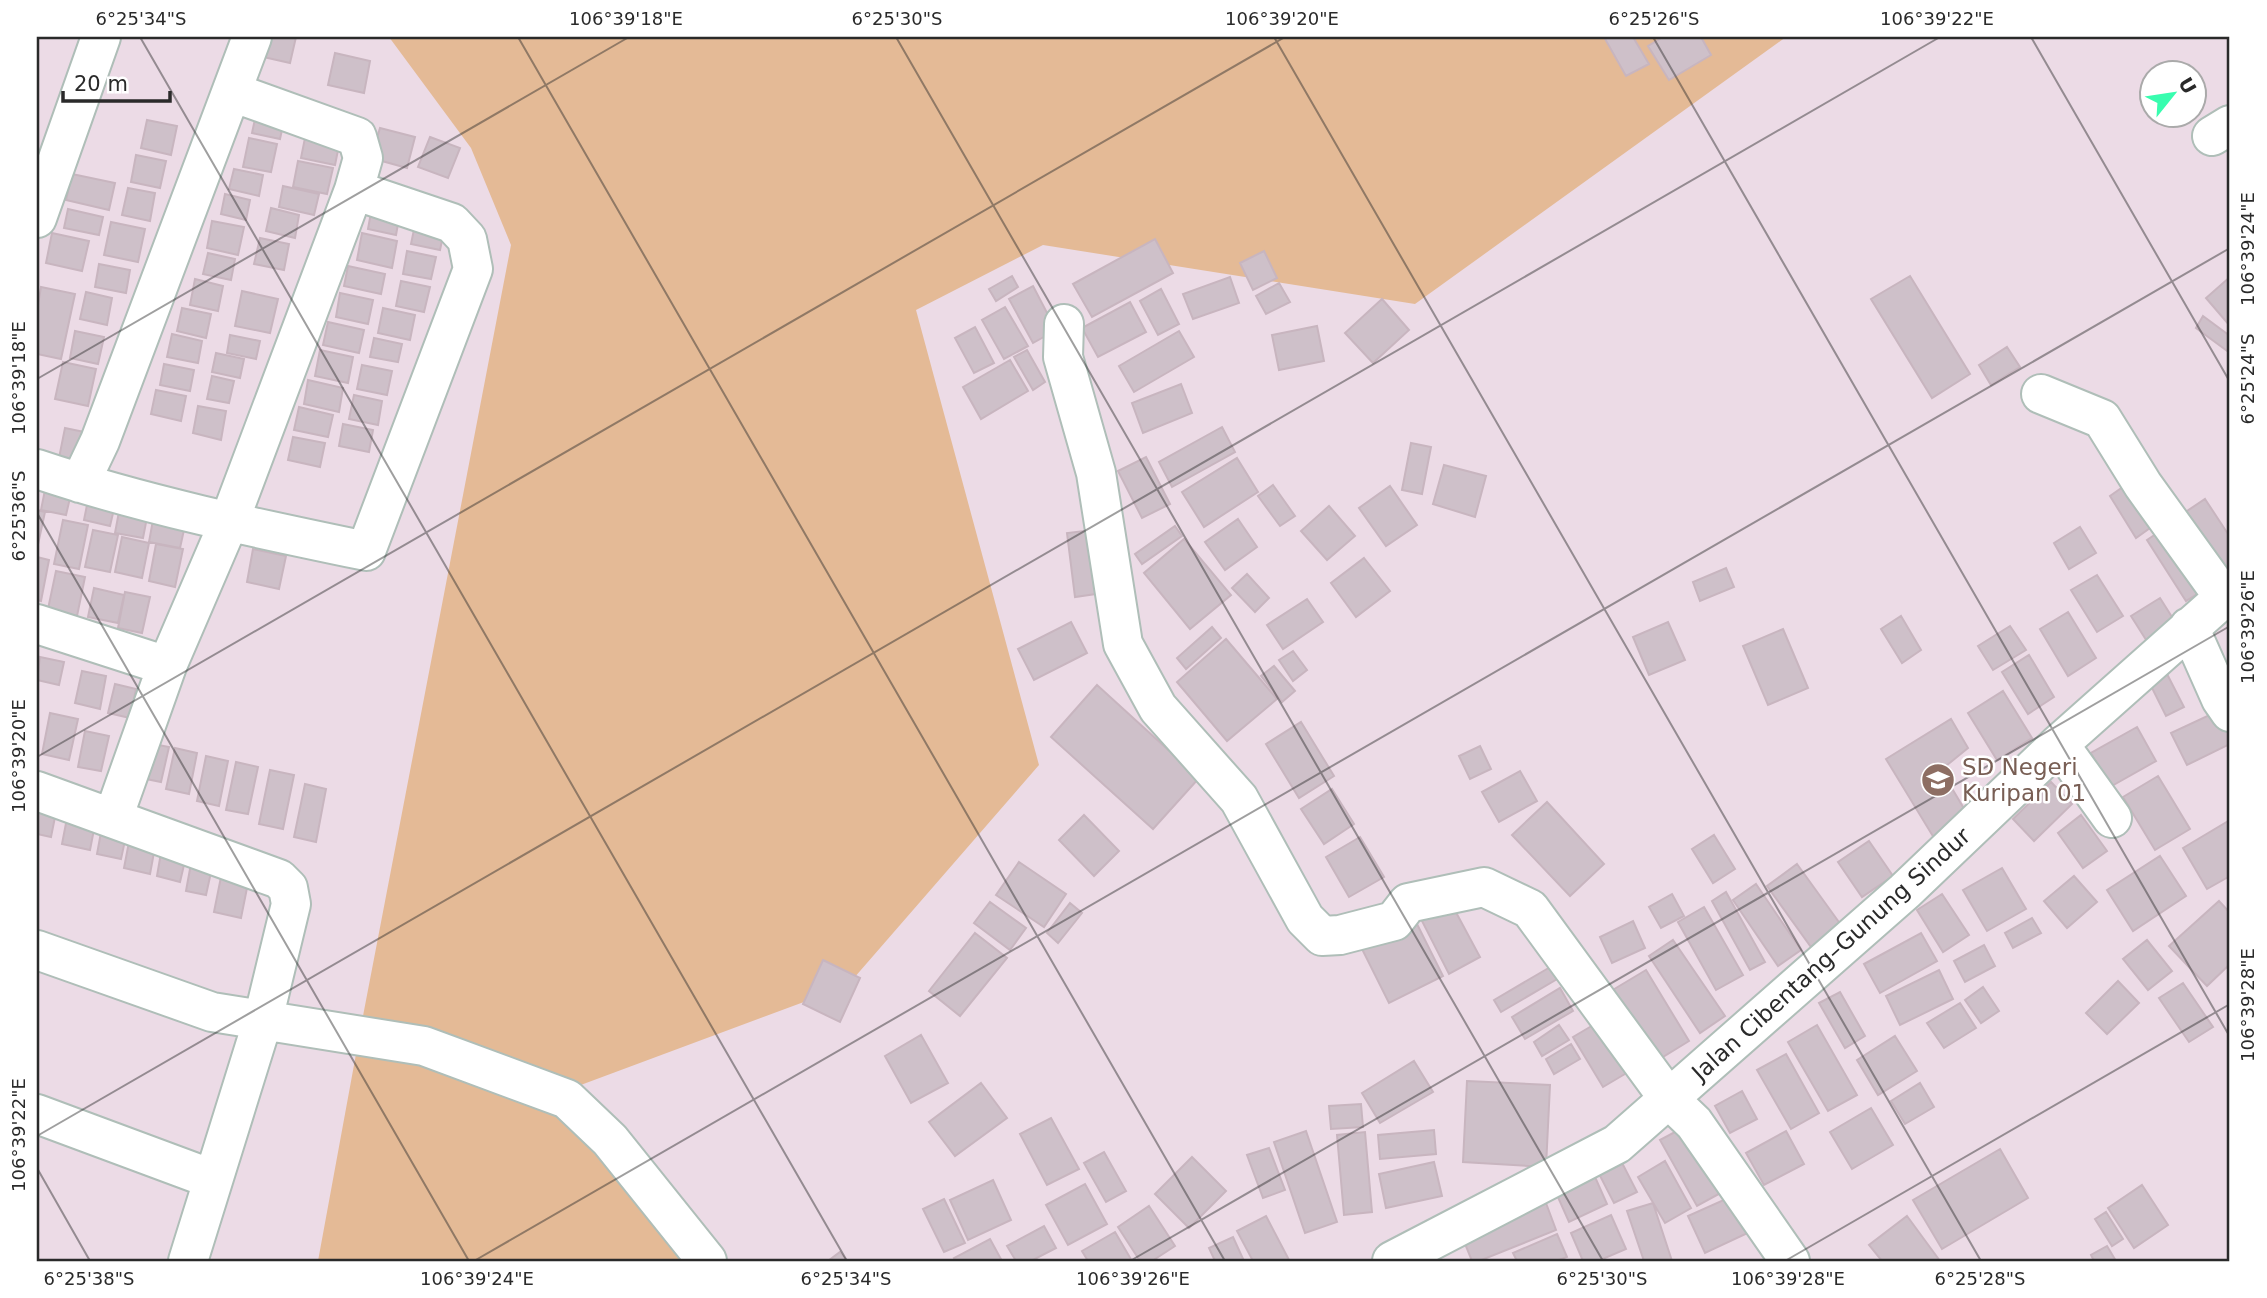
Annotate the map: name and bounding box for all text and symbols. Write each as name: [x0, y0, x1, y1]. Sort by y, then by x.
text: 6°25'34"S: [96, 8, 186, 29]
text: 106°39'18"E: [569, 8, 683, 29]
text: 6°25'30"S: [852, 8, 942, 29]
text: 106°39'20"E: [1225, 8, 1339, 29]
text: 6°25'26"S: [1609, 8, 1699, 29]
text: 106°39'22"E: [1880, 8, 1994, 29]
scale bar: [63, 60, 170, 104]
north arrow: [2138, 60, 2208, 130]
text: 20 m: [74, 72, 128, 96]
text: U: [2174, 73, 2201, 98]
text: 106°39'24"E: [2237, 192, 2258, 306]
text: 106°39'18"E: [8, 321, 29, 435]
text: 6°25'24"S: [2237, 334, 2258, 424]
text: 6°25'36"S: [8, 471, 29, 561]
text: 106°39'26"E: [2237, 570, 2258, 684]
text: 106°39'20"E: [8, 699, 29, 813]
place label: SD Negeri Kuripan 01: [1962, 754, 2086, 806]
school or university icon: SD Negeri Kuripan 01: [1919, 761, 1957, 799]
street label: Jalan Cibentang–Gunung Sindur: [1685, 822, 1976, 1087]
text: 106°39'28"E: [2237, 948, 2258, 1062]
text: 106°39'22"E: [8, 1078, 29, 1192]
text: 6°25'38"S: [44, 1268, 134, 1289]
text: 106°39'24"E: [420, 1268, 534, 1289]
text: 6°25'34"S: [801, 1268, 891, 1289]
text: 106°39'26"E: [1076, 1268, 1190, 1289]
text: 6°25'30"S: [1557, 1268, 1647, 1289]
text: 106°39'28"E: [1731, 1268, 1845, 1289]
text: 6°25'28"S: [1935, 1268, 2025, 1289]

